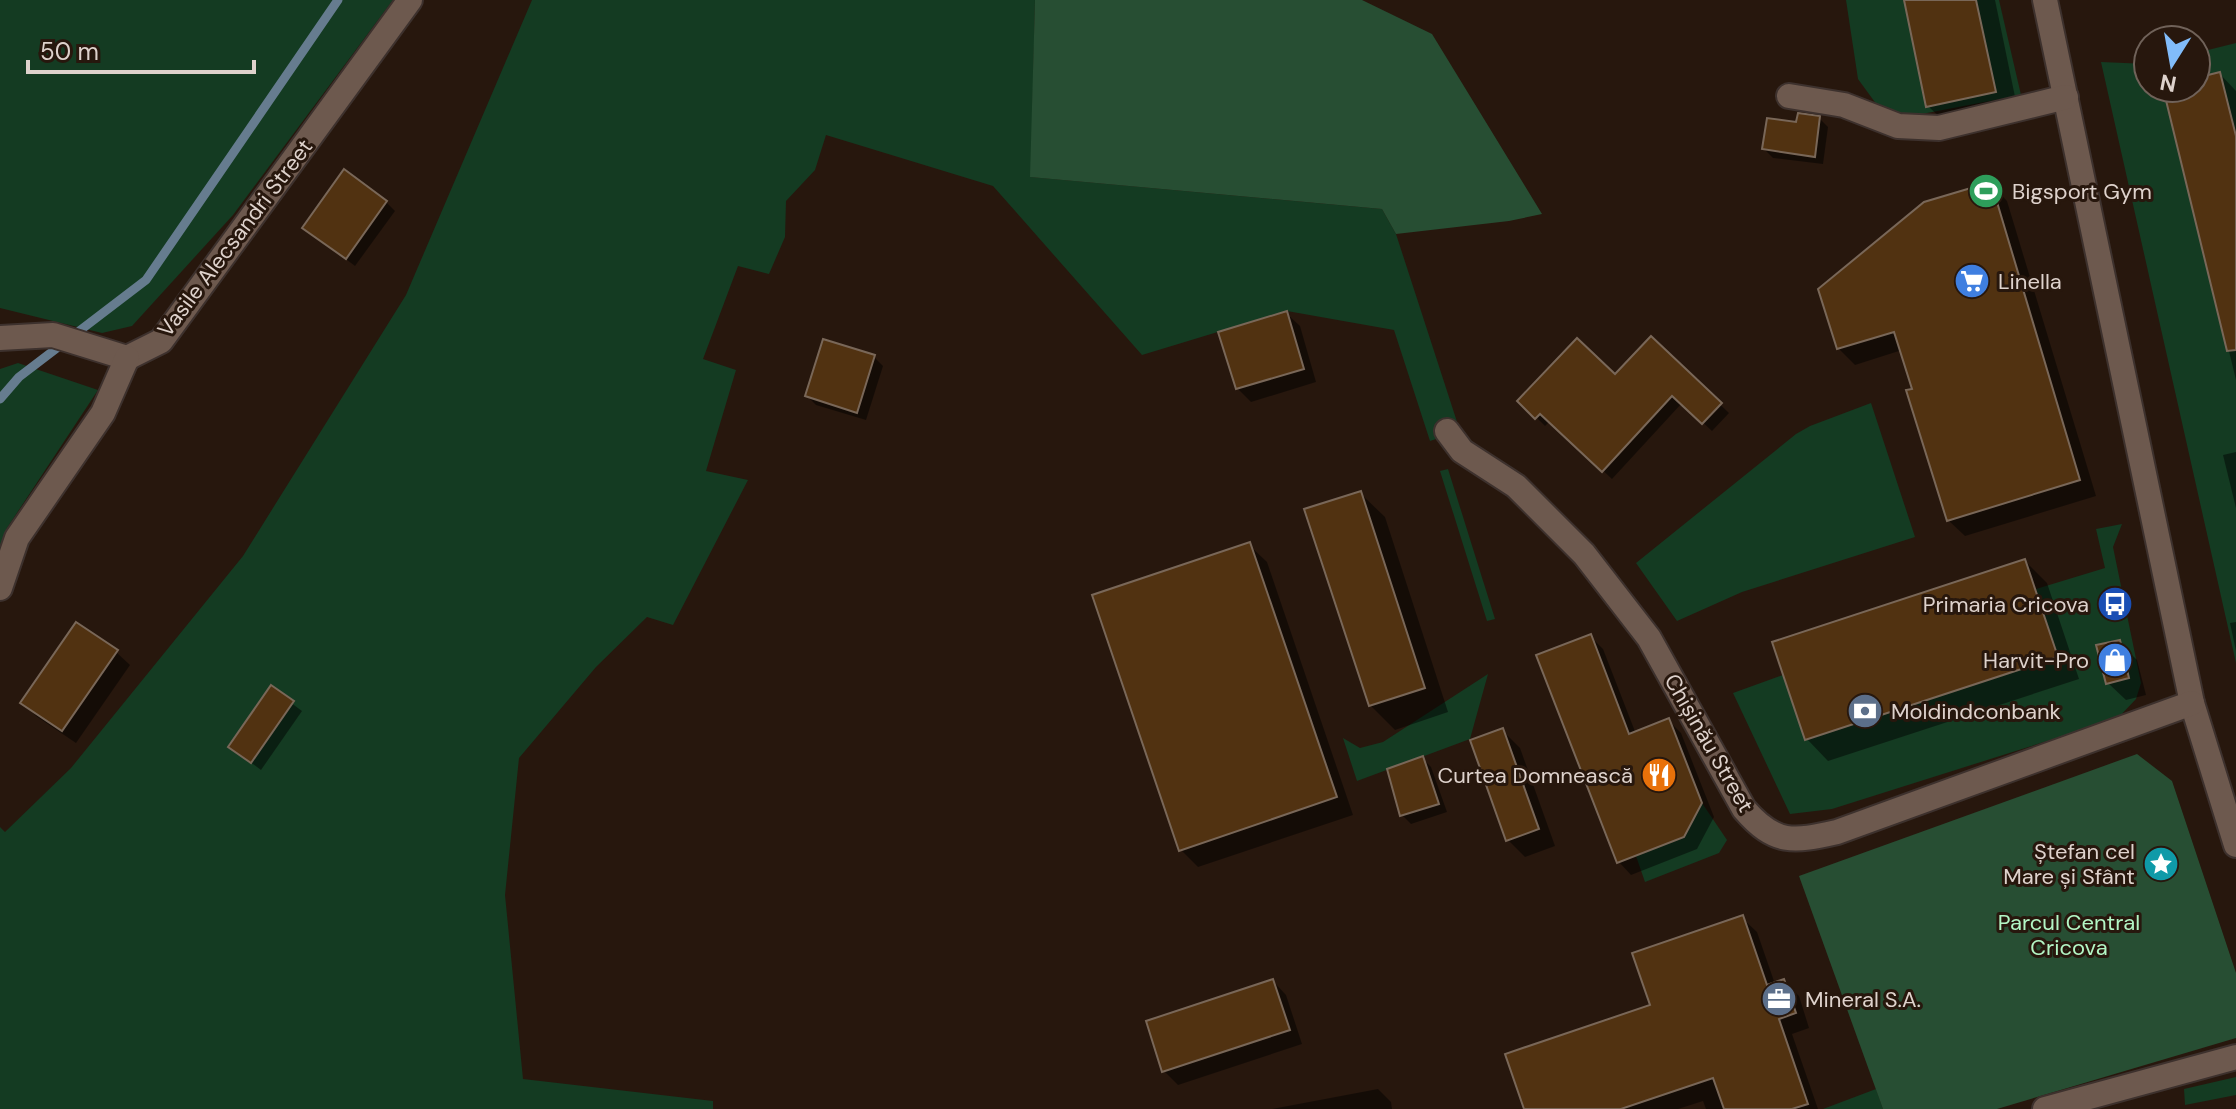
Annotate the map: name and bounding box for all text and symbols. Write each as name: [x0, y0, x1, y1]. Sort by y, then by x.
scale bar: [28, 24, 254, 74]
north arrow: [2132, 24, 2212, 104]
text: 50 m: [40, 36, 99, 67]
text: N: [2158, 67, 2179, 99]
street label: Vasile Alecsandri Street: [151, 133, 319, 343]
sports icon: Bigsport Gym: [1967, 172, 2005, 210]
place label: Bigsport Gym: [2012, 177, 2152, 206]
supermarket icon: Linella: [1953, 262, 1991, 300]
place label: Linella: [1998, 267, 2062, 296]
bus stop icon: Primaria Cricova: [2096, 585, 2134, 623]
place label: Primaria Cricova: [1923, 590, 2089, 619]
shop icon: Harvit-Pro: [2096, 641, 2134, 679]
place label: Harvit-Pro: [1983, 646, 2089, 675]
street label: Chișinău Street: [1658, 668, 1760, 818]
bank icon: Moldindconbank: [1846, 692, 1884, 730]
place label: Moldindconbank: [1891, 697, 2061, 726]
restaurant icon: Curtea Domnească: [1640, 756, 1678, 794]
place label: Curtea Domnească: [1437, 761, 1633, 790]
place label: Ștefan cel Mare și Sfânt: [2003, 837, 2135, 891]
place icon: Ștefan cel Mare și Sfânt: [2142, 845, 2180, 883]
park label: Parcul Central Cricova: [1998, 908, 2140, 962]
office icon: Mineral S.A.: [1760, 980, 1798, 1018]
place label: Mineral S.A.: [1805, 985, 1921, 1014]

